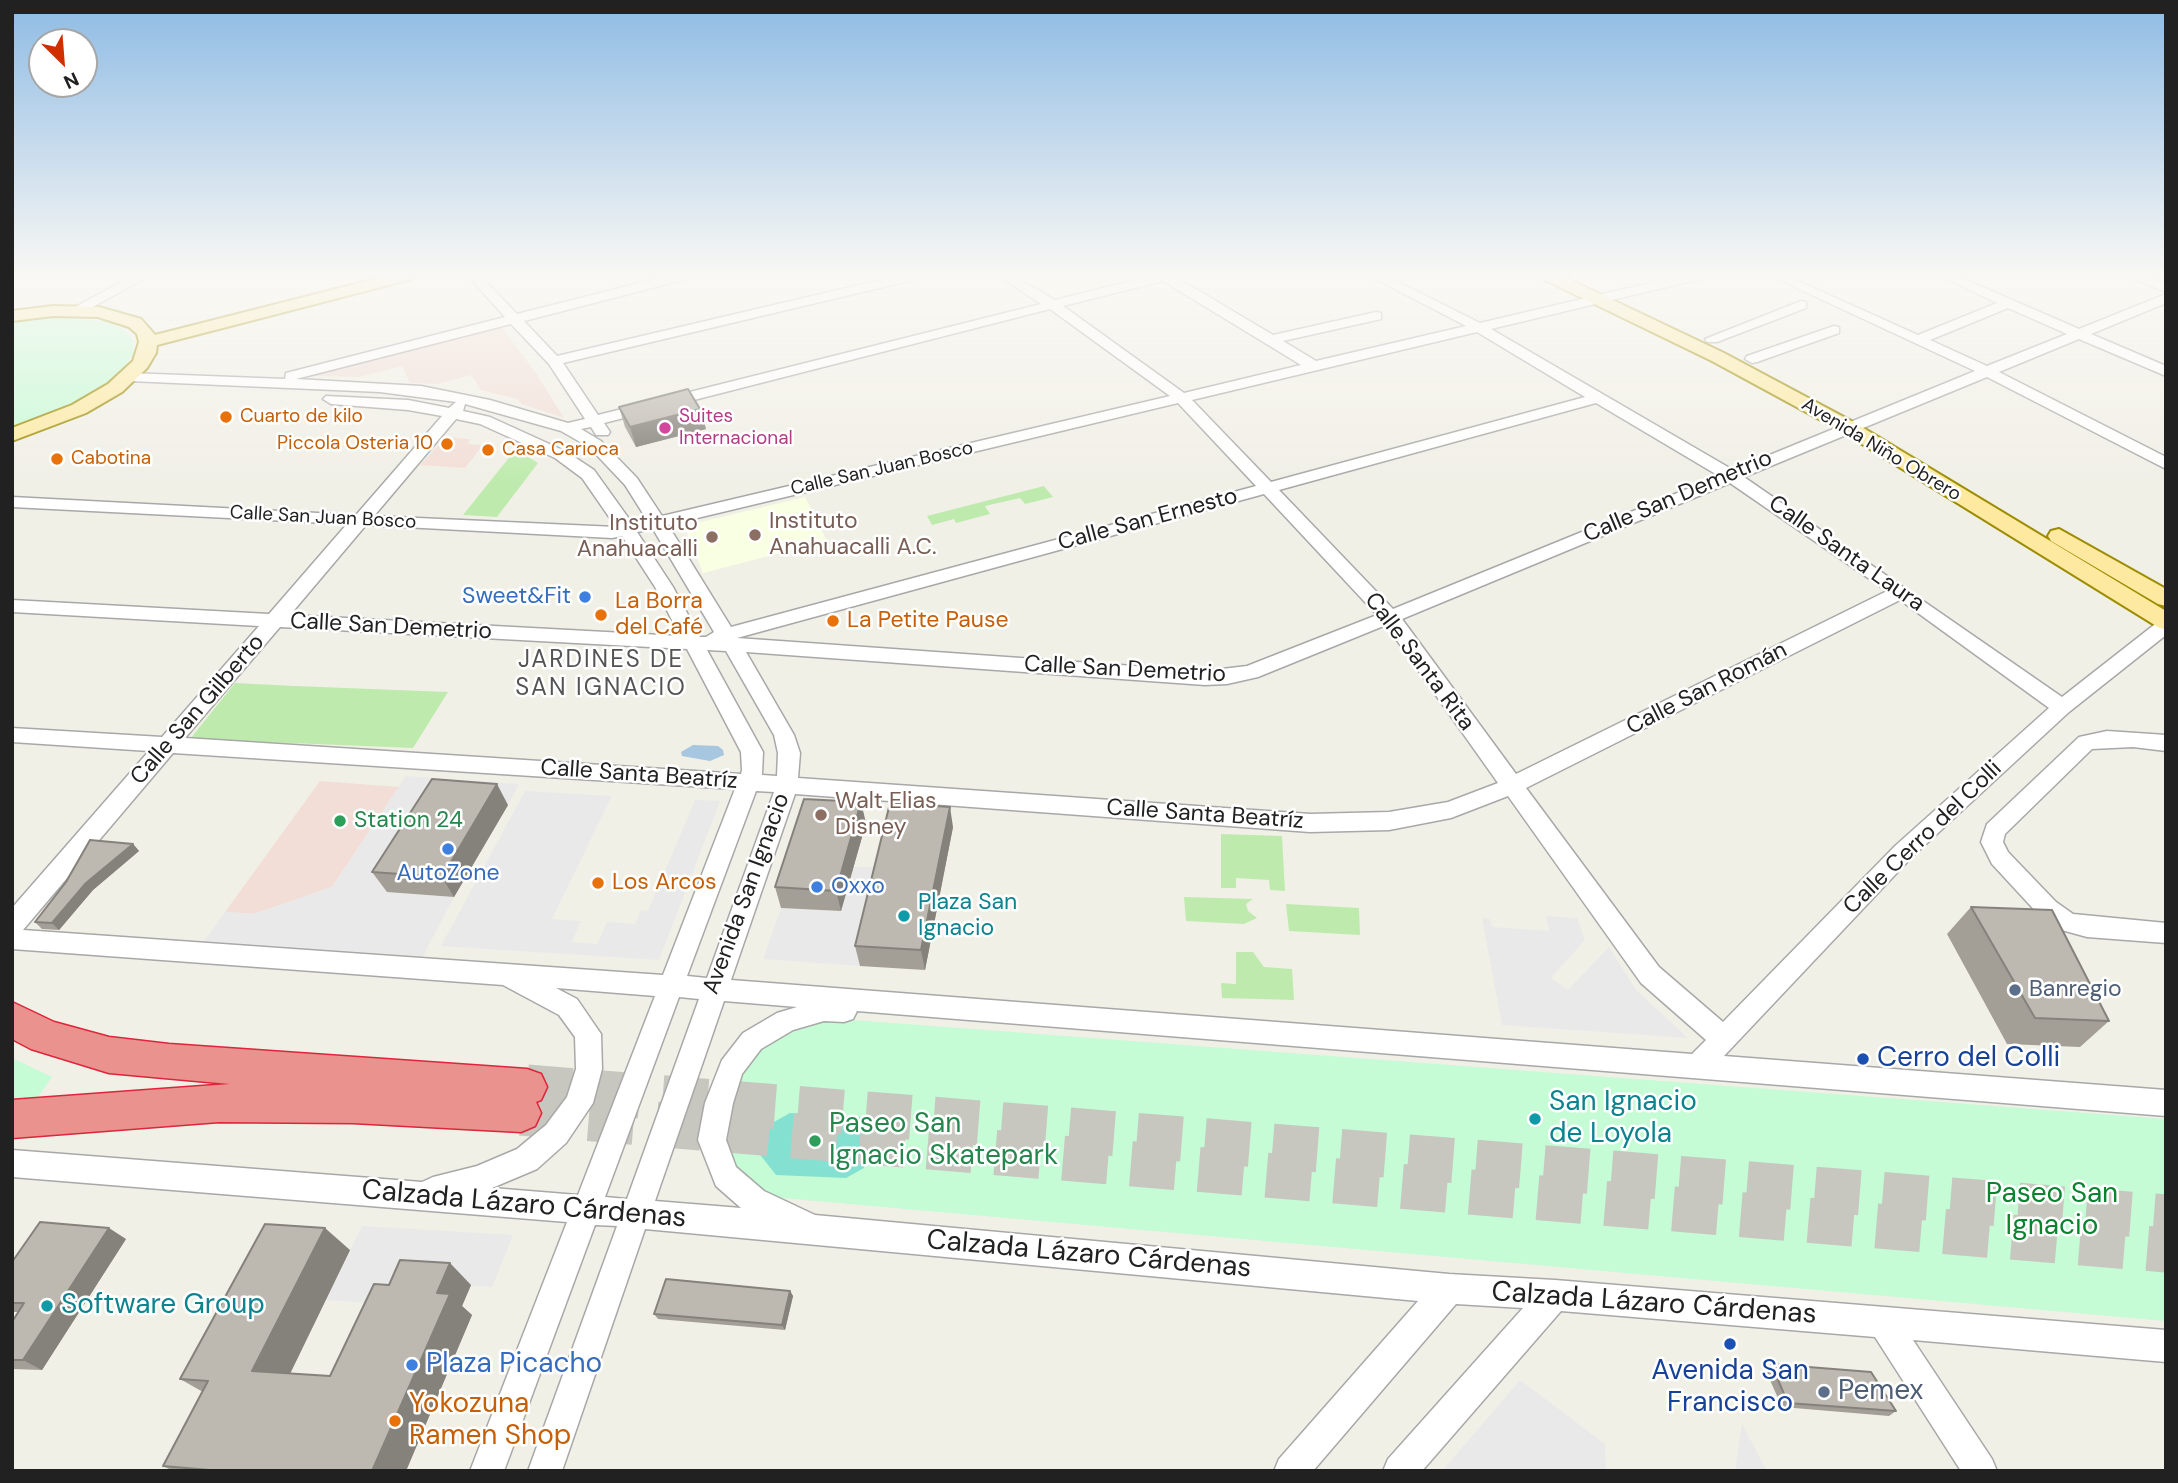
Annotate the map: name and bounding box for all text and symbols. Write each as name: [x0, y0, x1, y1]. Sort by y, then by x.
north arrow: [28, 28, 98, 98]
text: N: [60, 66, 83, 95]
street label: Avenida Niño Obrero: [1797, 393, 1965, 507]
place label: Cuarto de kilo: [240, 406, 363, 428]
place label: Suites Internacional: [679, 406, 793, 450]
marker: Cuarto de kilo: [218, 409, 234, 425]
marker: Suites Internacional: [657, 420, 673, 436]
place label: Piccola Osteria 10: [277, 433, 433, 455]
marker: Piccola Osteria 10: [439, 436, 455, 452]
street label: Calle San Juan Bosco: [788, 437, 976, 501]
place label: Casa Carioca: [502, 439, 619, 461]
marker: Casa Carioca: [480, 442, 496, 458]
street label: Calle San Demetrio: [1579, 445, 1777, 549]
place label: Cabotina: [71, 448, 151, 470]
marker: Cabotina: [49, 451, 65, 467]
street label: Calle San Ernesto: [1055, 483, 1241, 557]
street label: Calle Santa Laura: [1763, 490, 1929, 618]
street label: Calle San Juan Bosco: [229, 502, 417, 534]
place label: Instituto Anahuacalli A.C.: [769, 508, 937, 562]
place label: Instituto Anahuacalli: [577, 510, 698, 564]
marker: Instituto Anahuacalli A.C.: [747, 527, 763, 543]
marker: Instituto Anahuacalli: [704, 529, 720, 545]
place label: Sweet&Fit: [462, 583, 571, 611]
street label: Calle Santa Rita: [1358, 587, 1480, 737]
place label: La Borra del Café: [615, 588, 703, 642]
marker: Sweet&Fit: [577, 589, 593, 605]
marker: La Borra del Café: [593, 607, 609, 623]
place label: La Petite Pause: [847, 607, 1009, 635]
street label: Calle San Demetrio: [289, 608, 493, 646]
marker: La Petite Pause: [825, 613, 841, 629]
street label: Calle San Gilberto: [125, 629, 271, 791]
street label: Calle San Román: [1622, 637, 1792, 741]
district label: JARDINES DE SAN IGNACIO: [517, 647, 685, 703]
street label: Calle San Demetrio: [1023, 651, 1227, 689]
street label: Calle Santa Beatríz: [540, 754, 738, 796]
street label: Calle Cerro del Colli: [1838, 755, 2008, 921]
place label: Walt Elias Disney: [835, 788, 937, 842]
street label: Avenida San Ignacio: [698, 790, 796, 998]
street label: Calle Santa Beatríz: [1106, 794, 1304, 836]
place label: Station 24: [354, 807, 463, 835]
marker: Walt Elias Disney: [813, 807, 829, 823]
marker: Station 24: [332, 813, 348, 829]
marker: AutoZone: [440, 841, 456, 857]
place label: AutoZone: [397, 860, 499, 888]
place label: Los Arcos: [612, 869, 717, 897]
place label: Oxxo: [831, 873, 885, 901]
marker: Los Arcos: [590, 875, 606, 891]
marker: Oxxo: [809, 879, 825, 895]
place label: Plaza San Ignacio: [918, 889, 1017, 943]
marker: Plaza San Ignacio: [896, 908, 912, 924]
place label: Banregio: [2029, 976, 2122, 1004]
marker: Banregio: [2007, 982, 2023, 998]
place label: Cerro del Colli: [1877, 1042, 2060, 1076]
marker: Cerro del Colli: [1855, 1051, 1871, 1067]
place label: San Ignacio de Loyola: [1549, 1086, 1697, 1152]
place label: Paseo San Ignacio Skatepark: [829, 1108, 1058, 1174]
marker: San Ignacio de Loyola: [1527, 1111, 1543, 1127]
marker: Paseo San Ignacio Skatepark: [807, 1133, 823, 1149]
street label: Calzada Lázaro Cárdenas: [360, 1174, 688, 1236]
park label: Paseo San Ignacio: [1986, 1178, 2118, 1244]
street label: Calzada Lázaro Cárdenas: [925, 1224, 1253, 1286]
street label: Calzada Lázaro Cárdenas: [1490, 1276, 1818, 1332]
place label: Software Group: [61, 1289, 265, 1323]
marker: Software Group: [39, 1298, 55, 1314]
marker: Avenida San Francisco: [1722, 1336, 1738, 1352]
place label: Plaza Picacho: [426, 1348, 602, 1382]
place label: Avenida San Francisco: [1651, 1355, 1809, 1421]
marker: Plaza Picacho: [404, 1357, 420, 1373]
place label: Pemex: [1838, 1375, 1923, 1409]
marker: Pemex: [1816, 1384, 1832, 1400]
place label: Yokozuna Ramen Shop: [409, 1388, 571, 1454]
marker: Yokozuna Ramen Shop: [387, 1413, 403, 1429]

